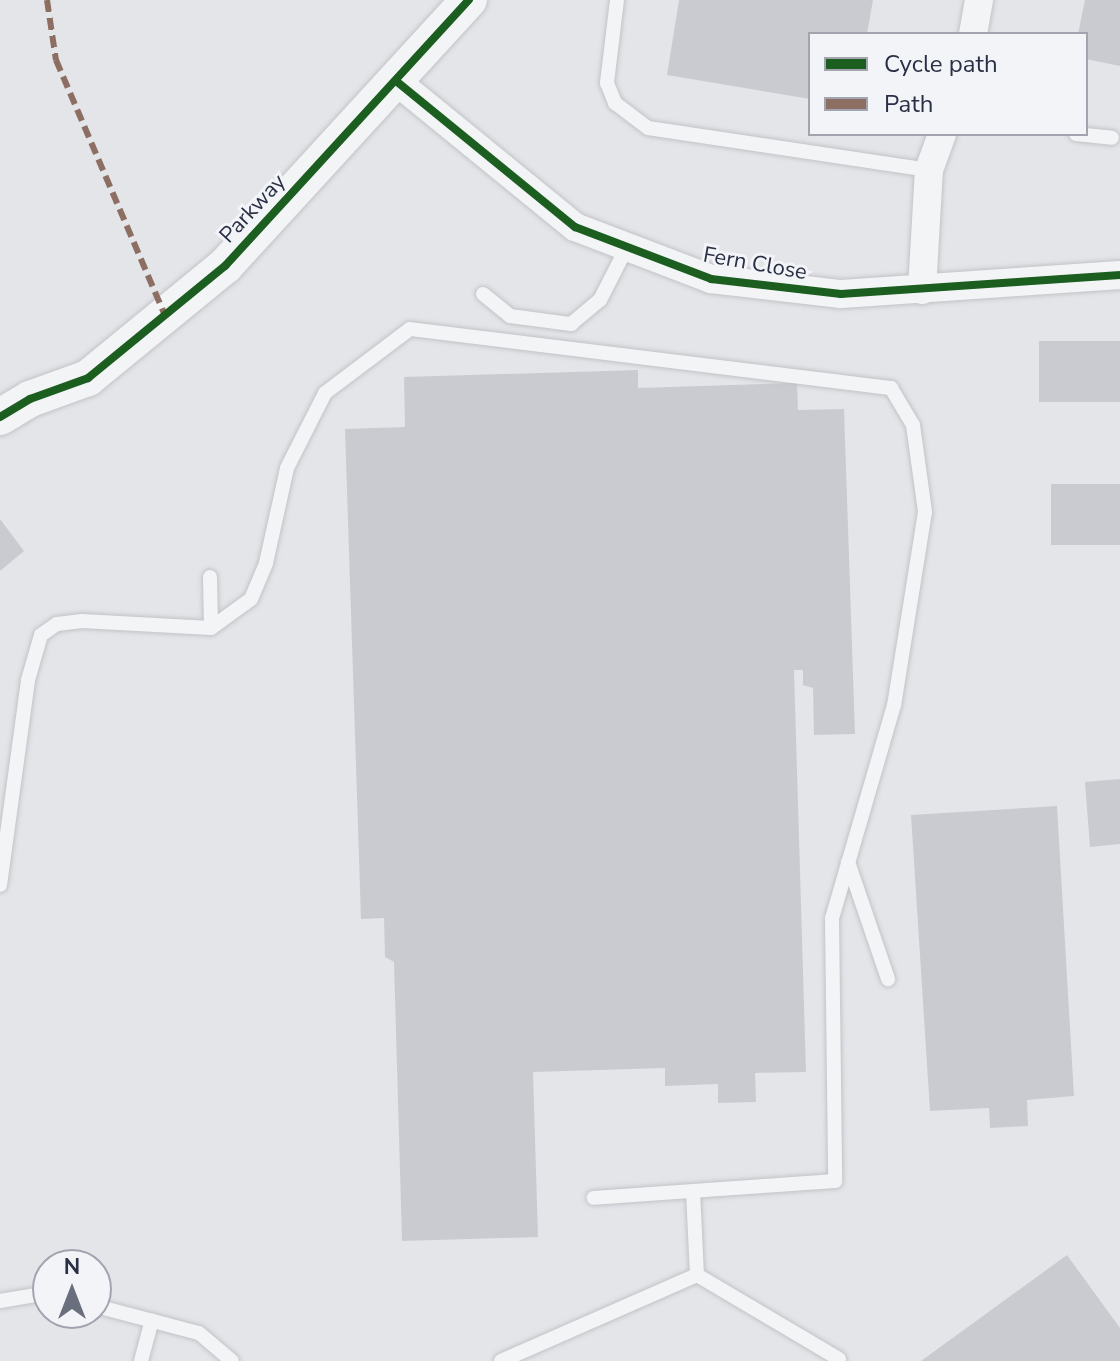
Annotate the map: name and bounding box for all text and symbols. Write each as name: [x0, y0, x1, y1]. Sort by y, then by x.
legend: [808, 32, 1088, 136]
text: Cycle path: [884, 48, 998, 80]
text: Path: [884, 88, 933, 120]
street label: Parkway: [214, 169, 292, 249]
street label: Fern Close: [701, 242, 809, 286]
north arrow: [32, 1249, 112, 1329]
text: N: [64, 1252, 80, 1282]

